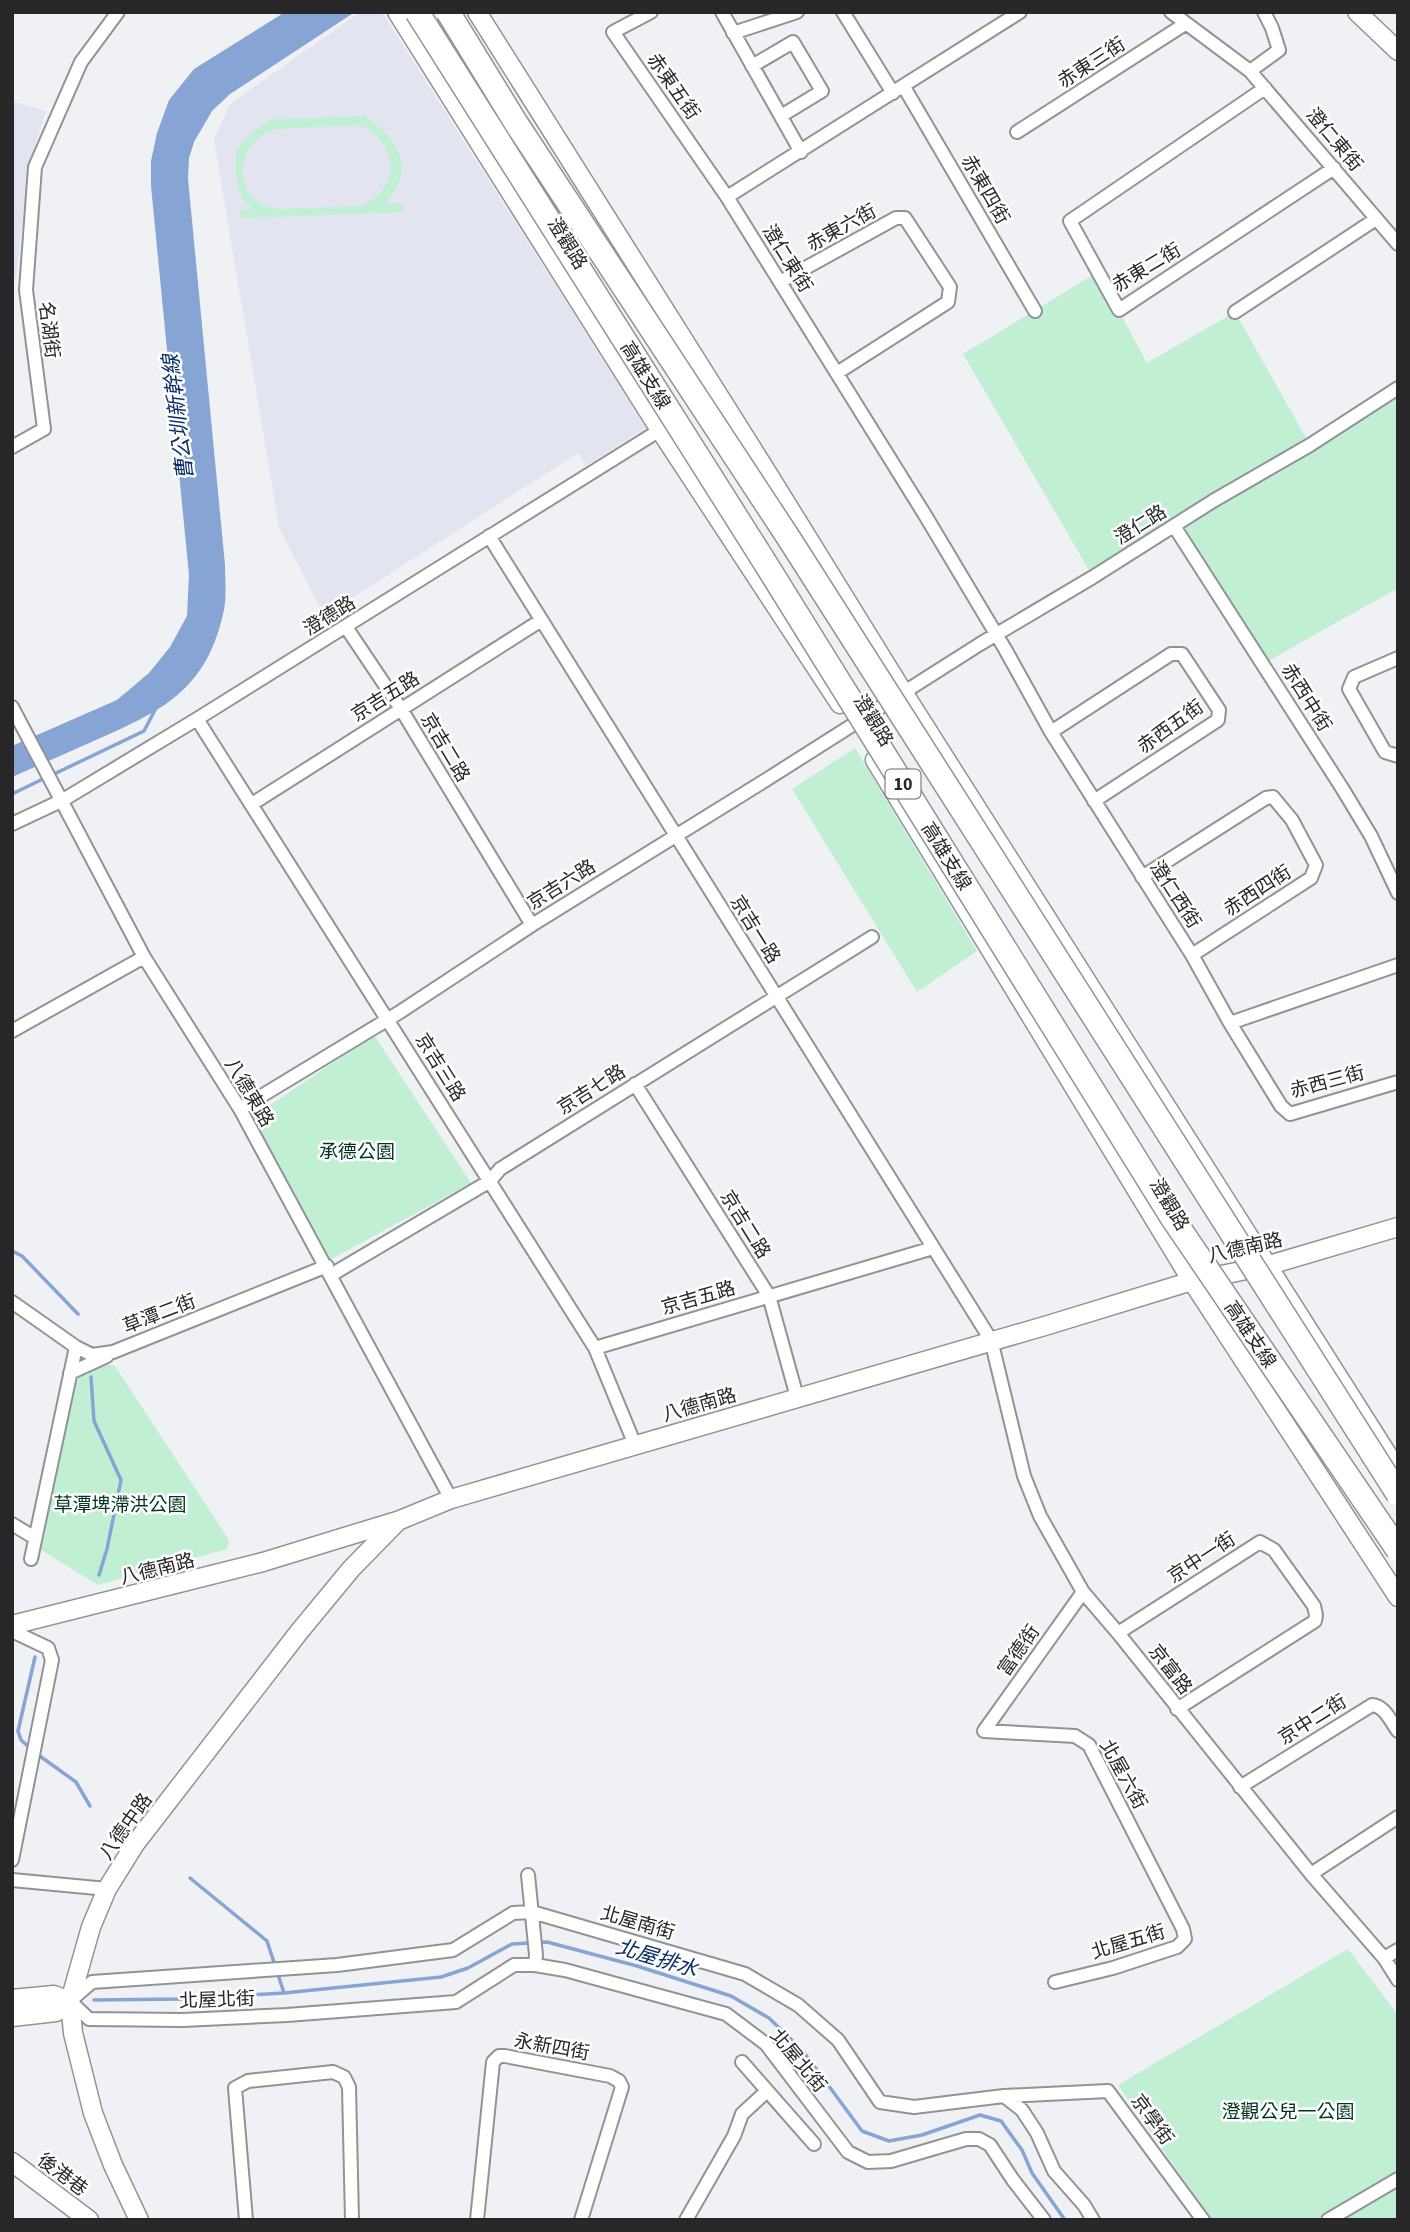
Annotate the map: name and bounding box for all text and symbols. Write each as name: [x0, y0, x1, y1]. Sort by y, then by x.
street label: 赤東三街: [1053, 31, 1131, 95]
street label: 赤東五街: [640, 48, 706, 126]
street label: 澄仁東街: [1299, 102, 1369, 178]
street label: 赤東四街: [954, 150, 1015, 229]
street label: 赤東六街: [802, 198, 882, 259]
street label: 澄觀路: [540, 212, 593, 275]
street label: 澄仁東街: [755, 219, 818, 298]
street label: 赤東二街: [1107, 237, 1186, 299]
street label: 名湖街: [32, 300, 65, 360]
street label: 高雄支線: [613, 336, 676, 415]
water label: 曹公圳新幹線: [155, 351, 201, 481]
street label: 澄仁路: [1109, 499, 1172, 552]
street label: 澄德路: [298, 590, 361, 643]
street label: 赤西中街: [1274, 658, 1337, 737]
street label: 京吉五路: [346, 666, 425, 729]
street label: 澄觀路: [846, 689, 899, 752]
street label: 赤西五街: [1132, 694, 1210, 760]
street label: 京吉二路: [414, 708, 476, 787]
road number: 10: [886, 770, 920, 798]
street label: 高雄支線: [914, 817, 977, 896]
street label: 京吉六路: [522, 854, 601, 917]
street label: 澄仁西街: [1143, 856, 1207, 934]
street label: 赤西四街: [1219, 859, 1297, 923]
street label: 京吉一路: [723, 890, 786, 969]
street label: 京吉三路: [408, 1028, 471, 1107]
street label: 八德東路: [218, 1053, 280, 1132]
street label: 京吉七路: [552, 1059, 631, 1122]
street label: 赤西三街: [1287, 1060, 1368, 1105]
park label: 承德公園: [319, 1139, 395, 1166]
street label: 澄觀路: [1142, 1173, 1195, 1236]
street label: 京吉二路: [713, 1185, 776, 1264]
street label: 八德南路: [1205, 1227, 1285, 1270]
street label: 京吉五路: [658, 1275, 739, 1322]
street label: 草潭二街: [119, 1288, 200, 1341]
street label: 高雄支線: [1217, 1296, 1282, 1374]
street label: 八德南路: [659, 1382, 740, 1429]
park label: 草潭埤滯洪公園: [53, 1492, 187, 1519]
street label: 京中一街: [1163, 1526, 1241, 1590]
street label: 八德南路: [117, 1547, 198, 1592]
street label: 富德街: [992, 1620, 1047, 1682]
street label: 京富路: [1142, 1639, 1198, 1701]
street label: 京中二街: [1273, 1689, 1352, 1752]
street label: 北屋六街: [1092, 1735, 1153, 1815]
street label: 八德中路: [93, 1788, 159, 1866]
street label: 北屋南街: [597, 1900, 678, 1947]
street label: 北屋五街: [1088, 1918, 1169, 1966]
water label: 北屋排水: [612, 1931, 703, 1985]
street label: 北屋北街: [179, 1986, 256, 2015]
street label: 北屋北街: [763, 2023, 833, 2099]
street label: 永新四街: [512, 2028, 592, 2067]
street label: 京學街: [1124, 2089, 1179, 2151]
park label: 澄觀公兒一公園: [1221, 2099, 1355, 2126]
street label: 後港巷: [31, 2147, 93, 2203]

